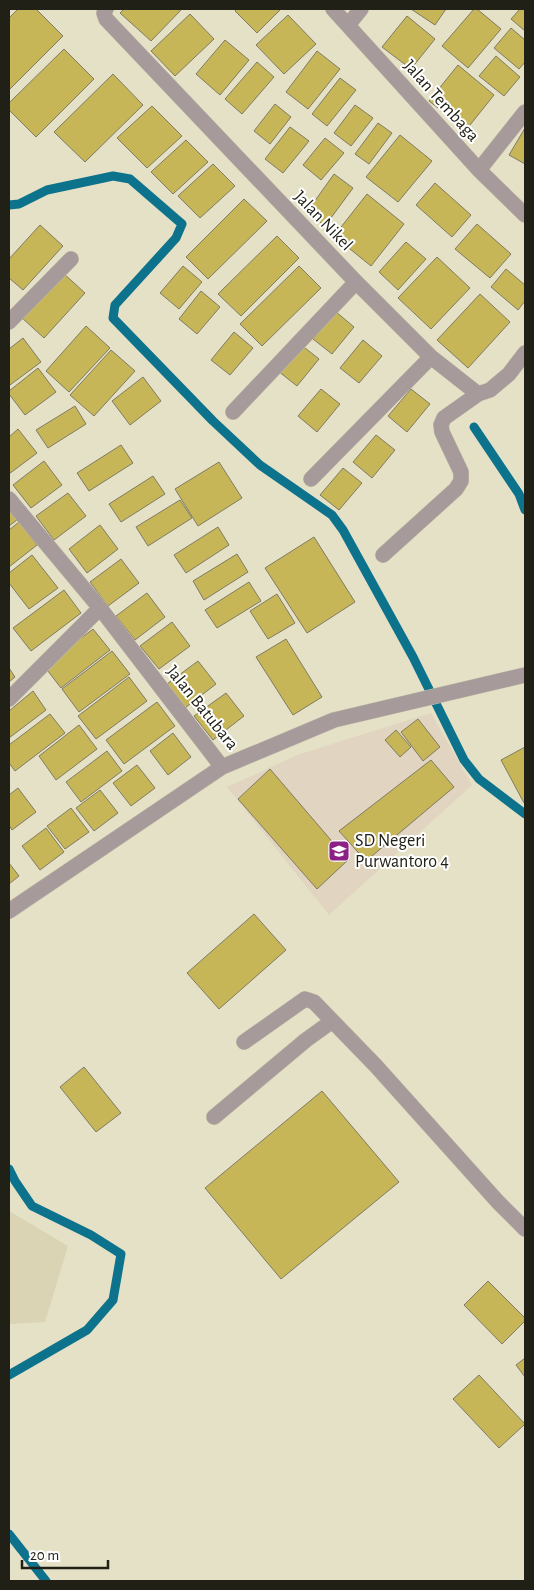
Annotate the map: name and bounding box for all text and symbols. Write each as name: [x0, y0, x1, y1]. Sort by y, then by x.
street label: Jalan Tembaga: [400, 57, 482, 145]
street label: Jalan Nikel: [290, 188, 356, 254]
street label: Jalan Batubara: [163, 662, 241, 754]
place label: SD Negeri Purwantoro 4: [355, 832, 449, 871]
school or university icon: SD Negeri Purwantoro 4: [327, 839, 351, 863]
scale bar: [22, 1538, 109, 1570]
text: 20 m: [30, 1548, 59, 1563]

